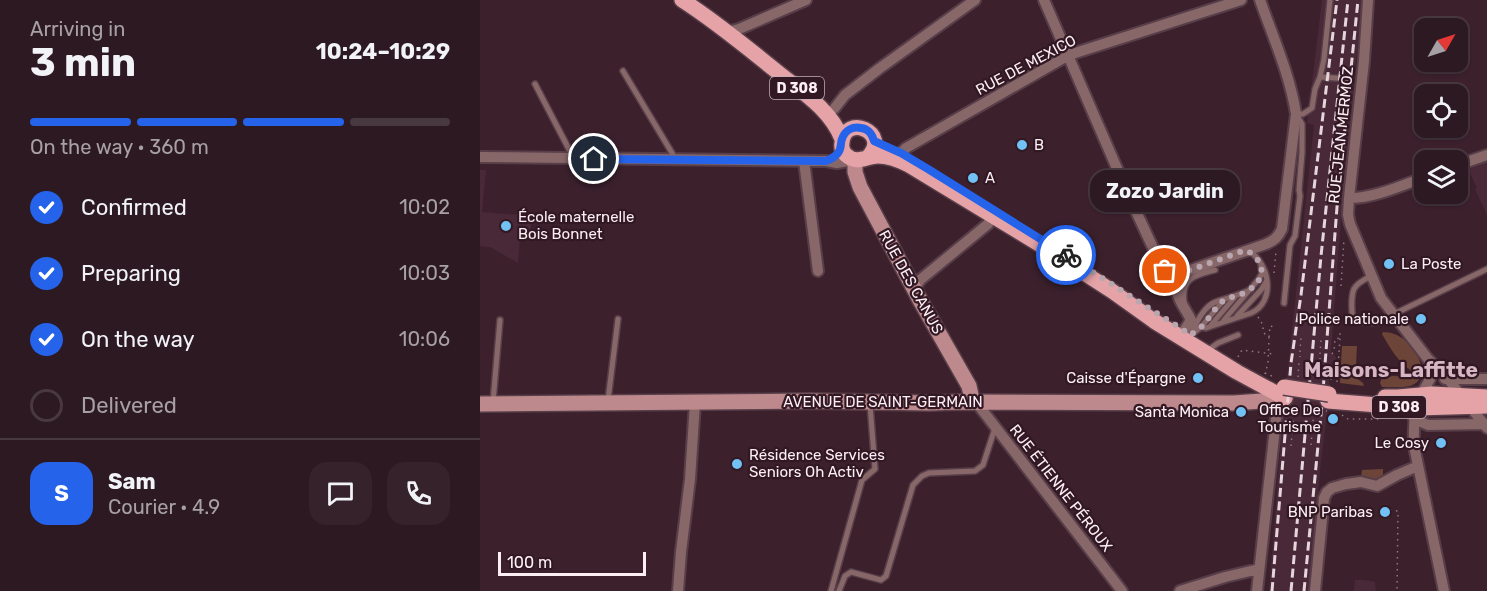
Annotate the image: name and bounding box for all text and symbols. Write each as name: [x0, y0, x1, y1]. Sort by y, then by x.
text: Arriving in: [30, 17, 125, 41]
north arrow: [1414, 18, 1468, 72]
map controls: [1414, 18, 1468, 204]
street label: RUE DE MEXICO: [973, 31, 1079, 99]
text: 10:24–10:29: [316, 38, 450, 65]
text: 3 min: [30, 40, 136, 86]
street label: RUE JEAN MERMOZ: [1325, 66, 1357, 204]
road number: D 308: [770, 77, 824, 99]
button: locate: [1414, 84, 1468, 138]
pin: [568, 133, 619, 184]
text: On the way · 360 m: [30, 135, 209, 159]
place label: B: [1034, 136, 1044, 154]
marker: B: [1015, 138, 1029, 152]
icon: home: [577, 142, 610, 175]
button: layers: [1414, 150, 1468, 204]
place label: A: [985, 169, 995, 187]
callout: Zozo Jardin: [1090, 169, 1240, 211]
marker: A: [966, 171, 980, 185]
text: Zozo Jardin: [1106, 179, 1224, 203]
icon: check: [30, 191, 63, 224]
text: Confirmed: [81, 194, 187, 221]
text: 10:02: [399, 195, 450, 219]
place label: École maternelle Bois Bonnet: [518, 208, 634, 243]
marker: École maternelle Bois Bonnet: [499, 219, 513, 233]
courier: [1036, 225, 1096, 285]
street label: RUE DES CANUS: [875, 227, 947, 337]
icon: bike: [1050, 239, 1083, 272]
pin: [1139, 245, 1190, 296]
icon: bag: [1148, 254, 1181, 287]
place label: La Poste: [1401, 255, 1461, 273]
icon: check: [30, 257, 63, 290]
marker: La Poste: [1382, 257, 1396, 271]
text: Preparing: [81, 260, 181, 287]
text: 10:03: [399, 261, 450, 285]
place label: Police nationale: [1298, 310, 1409, 328]
marker: Police nationale: [1414, 312, 1428, 326]
icon: check: [30, 323, 63, 356]
text: On the way: [81, 326, 195, 353]
text: 10:06: [399, 327, 450, 351]
district label: Maisons-Laffitte: [1304, 357, 1478, 382]
place label: Caisse d'Épargne: [1066, 369, 1186, 387]
marker: Caisse d'Épargne: [1191, 371, 1205, 385]
text: Delivered: [81, 392, 177, 419]
street label: AVENUE DE SAINT-GERMAIN: [783, 393, 983, 411]
road number: D 308: [1372, 396, 1426, 418]
place label: Office De Tourisme: [1257, 401, 1321, 436]
place label: Santa Monica: [1135, 403, 1229, 421]
marker: Santa Monica: [1234, 405, 1248, 419]
marker: Office De Tourisme: [1326, 412, 1340, 426]
street label: RUE ÉTIENNE PÉROUX: [1006, 421, 1117, 556]
place label: Le Cosy: [1374, 434, 1429, 452]
marker: Le Cosy: [1434, 436, 1448, 450]
place label: Résidence Services Seniors Oh Activ: [749, 446, 885, 481]
marker: Résidence Services Seniors Oh Activ: [730, 457, 744, 471]
button: chat: [309, 462, 372, 525]
button: phone: [387, 462, 450, 525]
text: Sam: [108, 468, 156, 495]
text: S: [54, 480, 69, 507]
text: Courier · 4.9: [108, 495, 220, 519]
place label: BNP Paribas: [1288, 503, 1373, 521]
marker: BNP Paribas: [1378, 505, 1392, 519]
scale bar: [498, 549, 646, 576]
text: 100 m: [507, 553, 552, 572]

